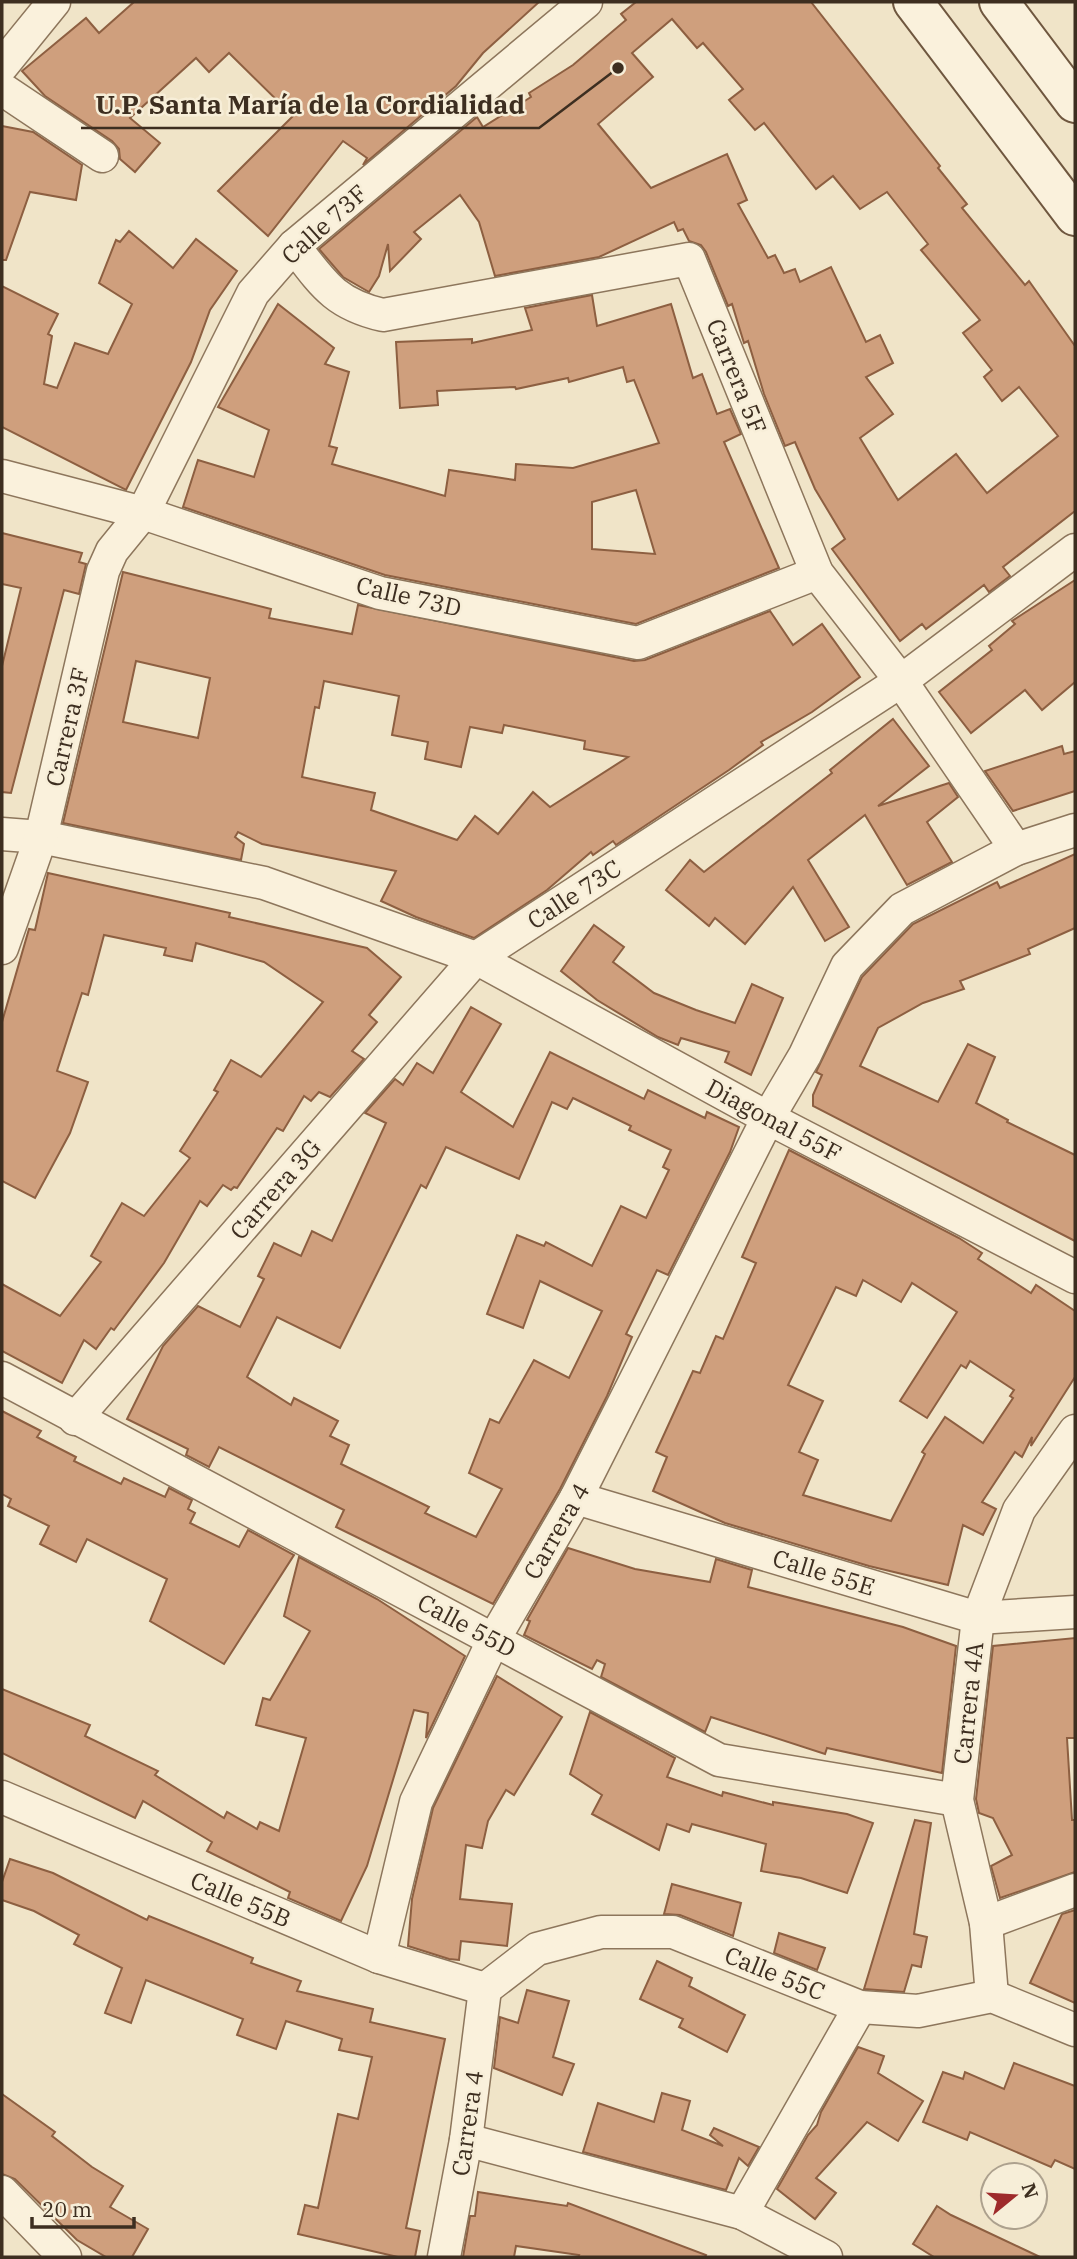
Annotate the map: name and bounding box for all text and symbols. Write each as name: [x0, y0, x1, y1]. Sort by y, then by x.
callout: U.P. Santa María de la Cordialidad: [81, 81, 539, 128]
text: U.P. Santa María de la Cordialidad: [95, 87, 525, 121]
street label: Calle 73F: [274, 177, 374, 271]
street label: Carrera 5F: [699, 314, 775, 438]
street label: Calle 73D: [353, 568, 465, 624]
street label: Carrera 3F: [38, 664, 96, 790]
street label: Calle 73C: [521, 852, 627, 936]
street label: Diagonal 55F: [701, 1071, 847, 1169]
street label: Carrera 3G: [222, 1132, 328, 1246]
street label: Carrera 4: [516, 1477, 596, 1585]
street label: Calle 55E: [769, 1541, 879, 1603]
street label: Calle 55D: [412, 1586, 522, 1664]
street label: Carrera 4A: [946, 1640, 990, 1766]
street label: Calle 55B: [186, 1864, 296, 1934]
street label: Calle 55C: [720, 1938, 830, 2008]
street label: Carrera 4: [444, 2068, 490, 2178]
north arrow: [979, 2161, 1049, 2231]
text: N: [1016, 2180, 1044, 2202]
scale bar: [32, 2186, 133, 2230]
text: 20 m: [42, 2195, 92, 2223]

